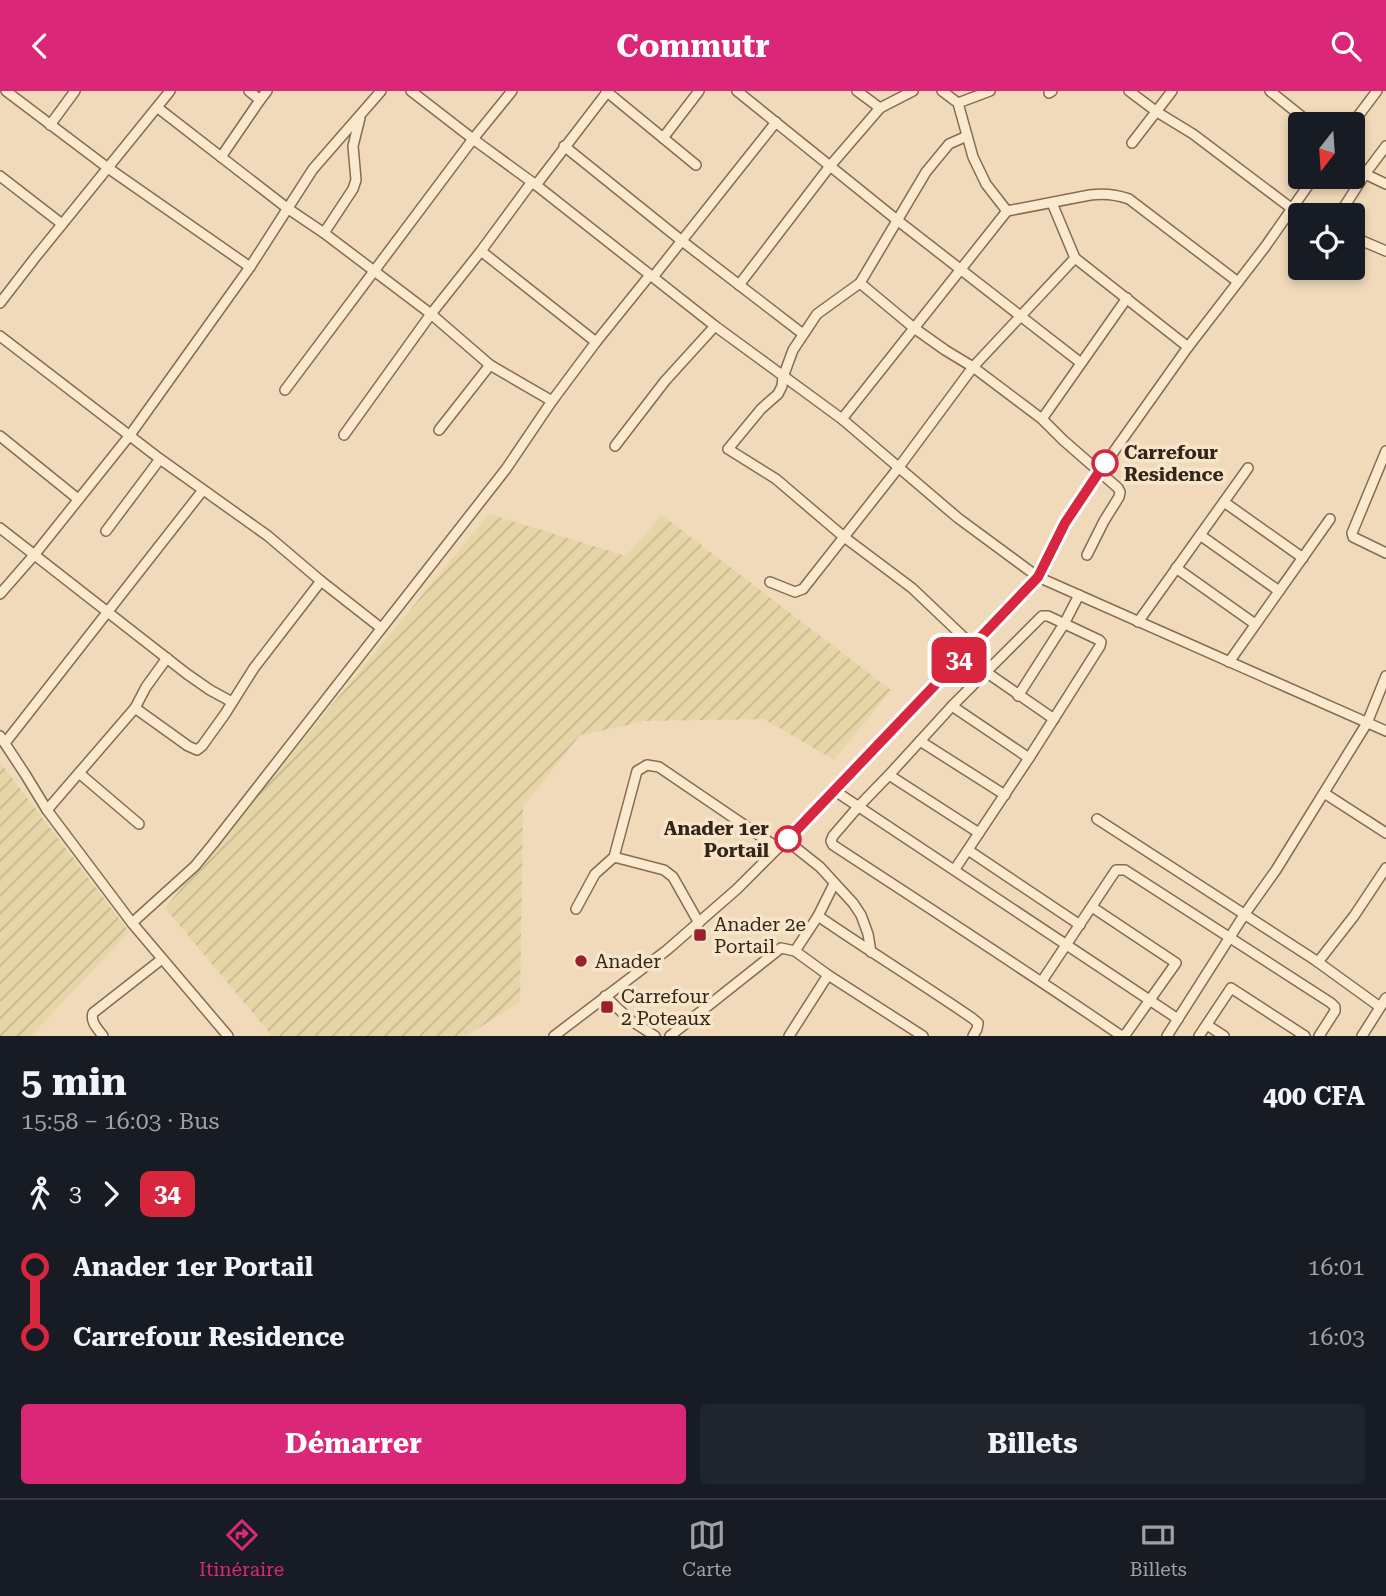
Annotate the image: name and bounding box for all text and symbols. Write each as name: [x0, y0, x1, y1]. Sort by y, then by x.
icon: back: [21, 27, 59, 65]
text: Commutr: [616, 27, 770, 65]
icon: search: [1327, 27, 1365, 65]
north arrow: [1288, 112, 1365, 189]
map controls: [1288, 112, 1365, 280]
button: locate: [1288, 203, 1365, 280]
place label: Carrefour Residence: [1124, 441, 1224, 486]
marker: Carrefour Residence: [1092, 450, 1118, 476]
line badge: 34: [928, 637, 990, 683]
text: 34: [946, 646, 972, 674]
place label: Anader 1er Portail: [664, 817, 769, 862]
marker: Anader 1er Portail: [775, 826, 801, 852]
place label: Anader 2e Portail: [714, 913, 806, 958]
marker: Anader 2e Portail: [692, 927, 708, 943]
place label: Anader: [595, 950, 661, 973]
marker: Anader: [573, 953, 589, 969]
place label: Carrefour 2 Poteaux: [621, 985, 710, 1030]
marker: Carrefour 2 Poteaux: [599, 999, 615, 1015]
text: 5 min: [21, 1060, 127, 1104]
text: 400 CFA: [1263, 1081, 1365, 1111]
text: 15:58 – 16:03 · Bus: [21, 1108, 219, 1135]
icon: walk: [21, 1175, 59, 1213]
icon: forward: [92, 1175, 130, 1213]
text: 3: [69, 1180, 82, 1207]
text: 34: [154, 1180, 181, 1208]
text: Anader 1er Portail: [73, 1252, 313, 1282]
text: 16:01: [1308, 1254, 1365, 1281]
text: Carrefour Residence: [73, 1322, 345, 1352]
text: 16:03: [1308, 1324, 1365, 1351]
button: Démarrer: [21, 1404, 686, 1484]
button: Billets: [700, 1404, 1365, 1484]
tab: Itinéraire: [199, 1516, 284, 1581]
tab: Carte: [682, 1516, 732, 1581]
tab: Billets: [1130, 1516, 1187, 1581]

